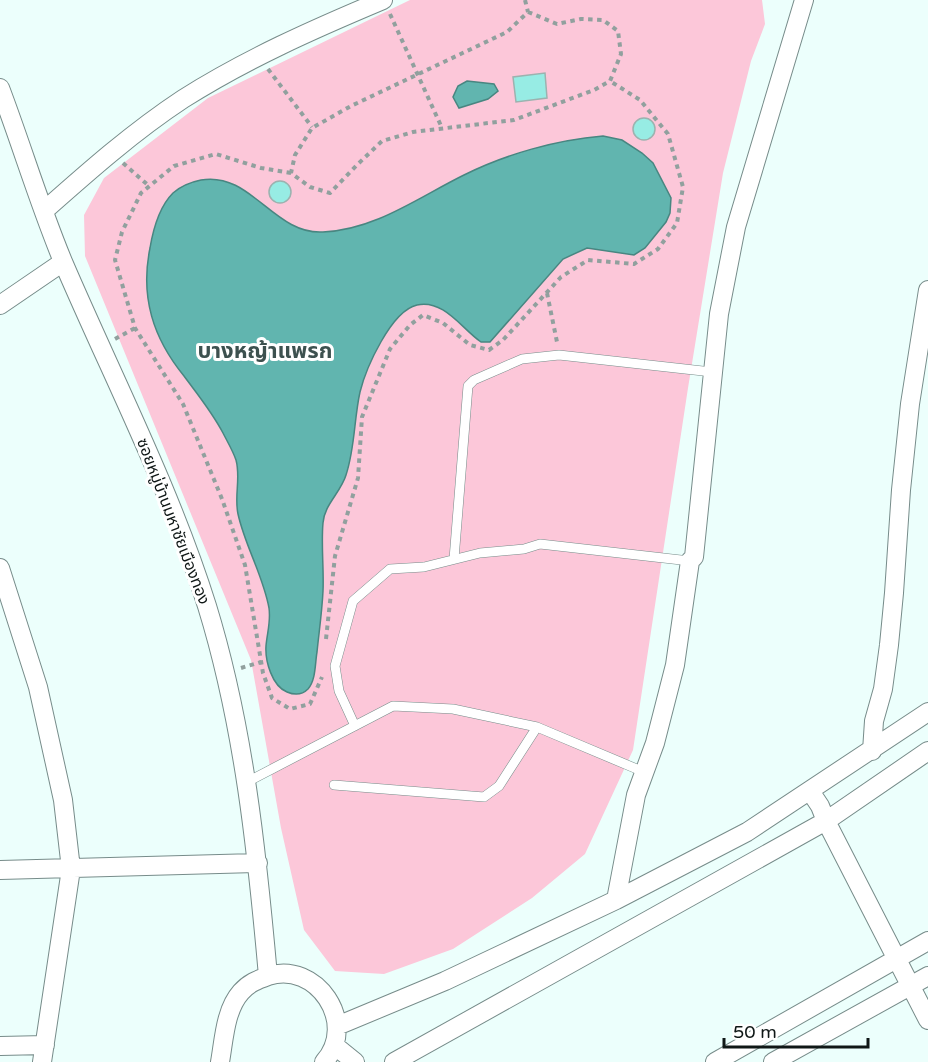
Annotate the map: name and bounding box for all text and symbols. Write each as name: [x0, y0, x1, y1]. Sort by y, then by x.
district label: บางหญ้าแพรก: [198, 338, 332, 364]
street label: ซอยหมู่บ้านมหาชัยเมืองทอง: [132, 435, 214, 607]
scale bar: [724, 1011, 868, 1049]
text: 50 m: [733, 1021, 777, 1043]

